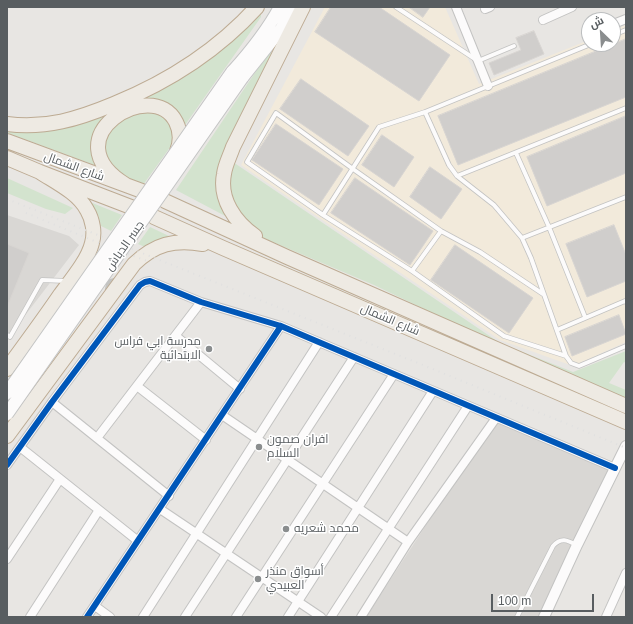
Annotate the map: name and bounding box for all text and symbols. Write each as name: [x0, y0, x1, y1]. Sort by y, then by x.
north arrow: [581, 12, 621, 52]
text: ش: [587, 14, 605, 30]
street label: شارع الشمال: [42, 149, 106, 185]
street label: جسر الدباش: [102, 218, 148, 274]
street label: شارع الشمال: [358, 301, 422, 339]
place label: مدرسة ابي فراس الابتدائية: [115, 335, 201, 363]
marker: مدرسة ابي فراس الابتدائية: [204, 344, 214, 354]
place label: افران صمون السلام: [267, 433, 329, 461]
marker: افران صمون السلام: [254, 442, 264, 452]
place label: محمد شعريه: [294, 522, 359, 536]
marker: محمد شعريه: [281, 524, 291, 534]
place label: أسواق منذر العبيدي: [266, 565, 324, 593]
marker: أسواق منذر العبيدي: [253, 574, 263, 584]
scale bar: [493, 586, 596, 612]
text: 100 m: [498, 594, 531, 608]

